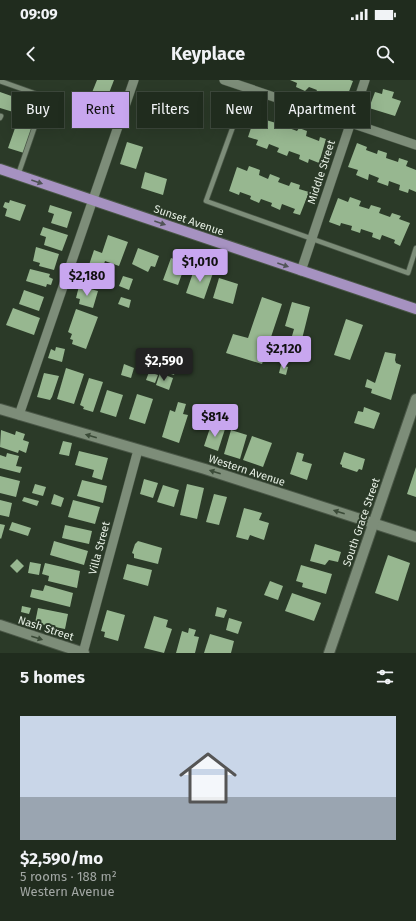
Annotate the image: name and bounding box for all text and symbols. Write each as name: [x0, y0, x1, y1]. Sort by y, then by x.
text: 09:09: [20, 5, 58, 23]
icon: back: [20, 43, 42, 65]
text: Keyplace: [171, 43, 245, 65]
icon: search: [374, 43, 396, 65]
chip: Buy: [12, 92, 64, 128]
chip: Rent: [72, 92, 129, 128]
chip: Filters: [137, 92, 203, 128]
chip: New: [211, 92, 267, 128]
chip: Apartment: [275, 92, 370, 128]
street label: Middle Street: [305, 138, 338, 206]
one-way arrow: [31, 179, 43, 185]
street label: Sunset Avenue: [152, 202, 226, 239]
one-way arrow: [154, 220, 166, 226]
pin: $1,010: [167, 249, 233, 283]
text: $1,010: [182, 254, 218, 269]
one-way arrow: [278, 262, 290, 268]
pin: $2,180: [54, 263, 120, 297]
text: $2,180: [69, 268, 105, 283]
pin: $2,120: [251, 336, 317, 370]
text: $2,120: [266, 341, 302, 356]
pin: $2,590: [131, 348, 197, 382]
text: $2,590: [145, 353, 183, 368]
pin: $814: [191, 404, 239, 438]
text: $814: [201, 409, 229, 424]
one-way arrow: [84, 433, 96, 439]
street label: Western Avenue: [207, 452, 287, 489]
one-way arrow: [209, 469, 221, 475]
street label: South Grace Street: [340, 476, 383, 568]
one-way arrow: [333, 509, 345, 515]
street label: Villa Street: [86, 520, 113, 576]
street label: Nash Street: [16, 613, 75, 644]
one-way arrow: [31, 635, 43, 641]
icon: filters: [374, 666, 396, 688]
text: 5 homes: [20, 667, 85, 688]
icon: home: [172, 742, 244, 814]
text: $2,590/mo: [20, 848, 103, 869]
text: 5 rooms · 188 m²: [20, 869, 117, 884]
text: Western Avenue: [20, 884, 115, 899]

